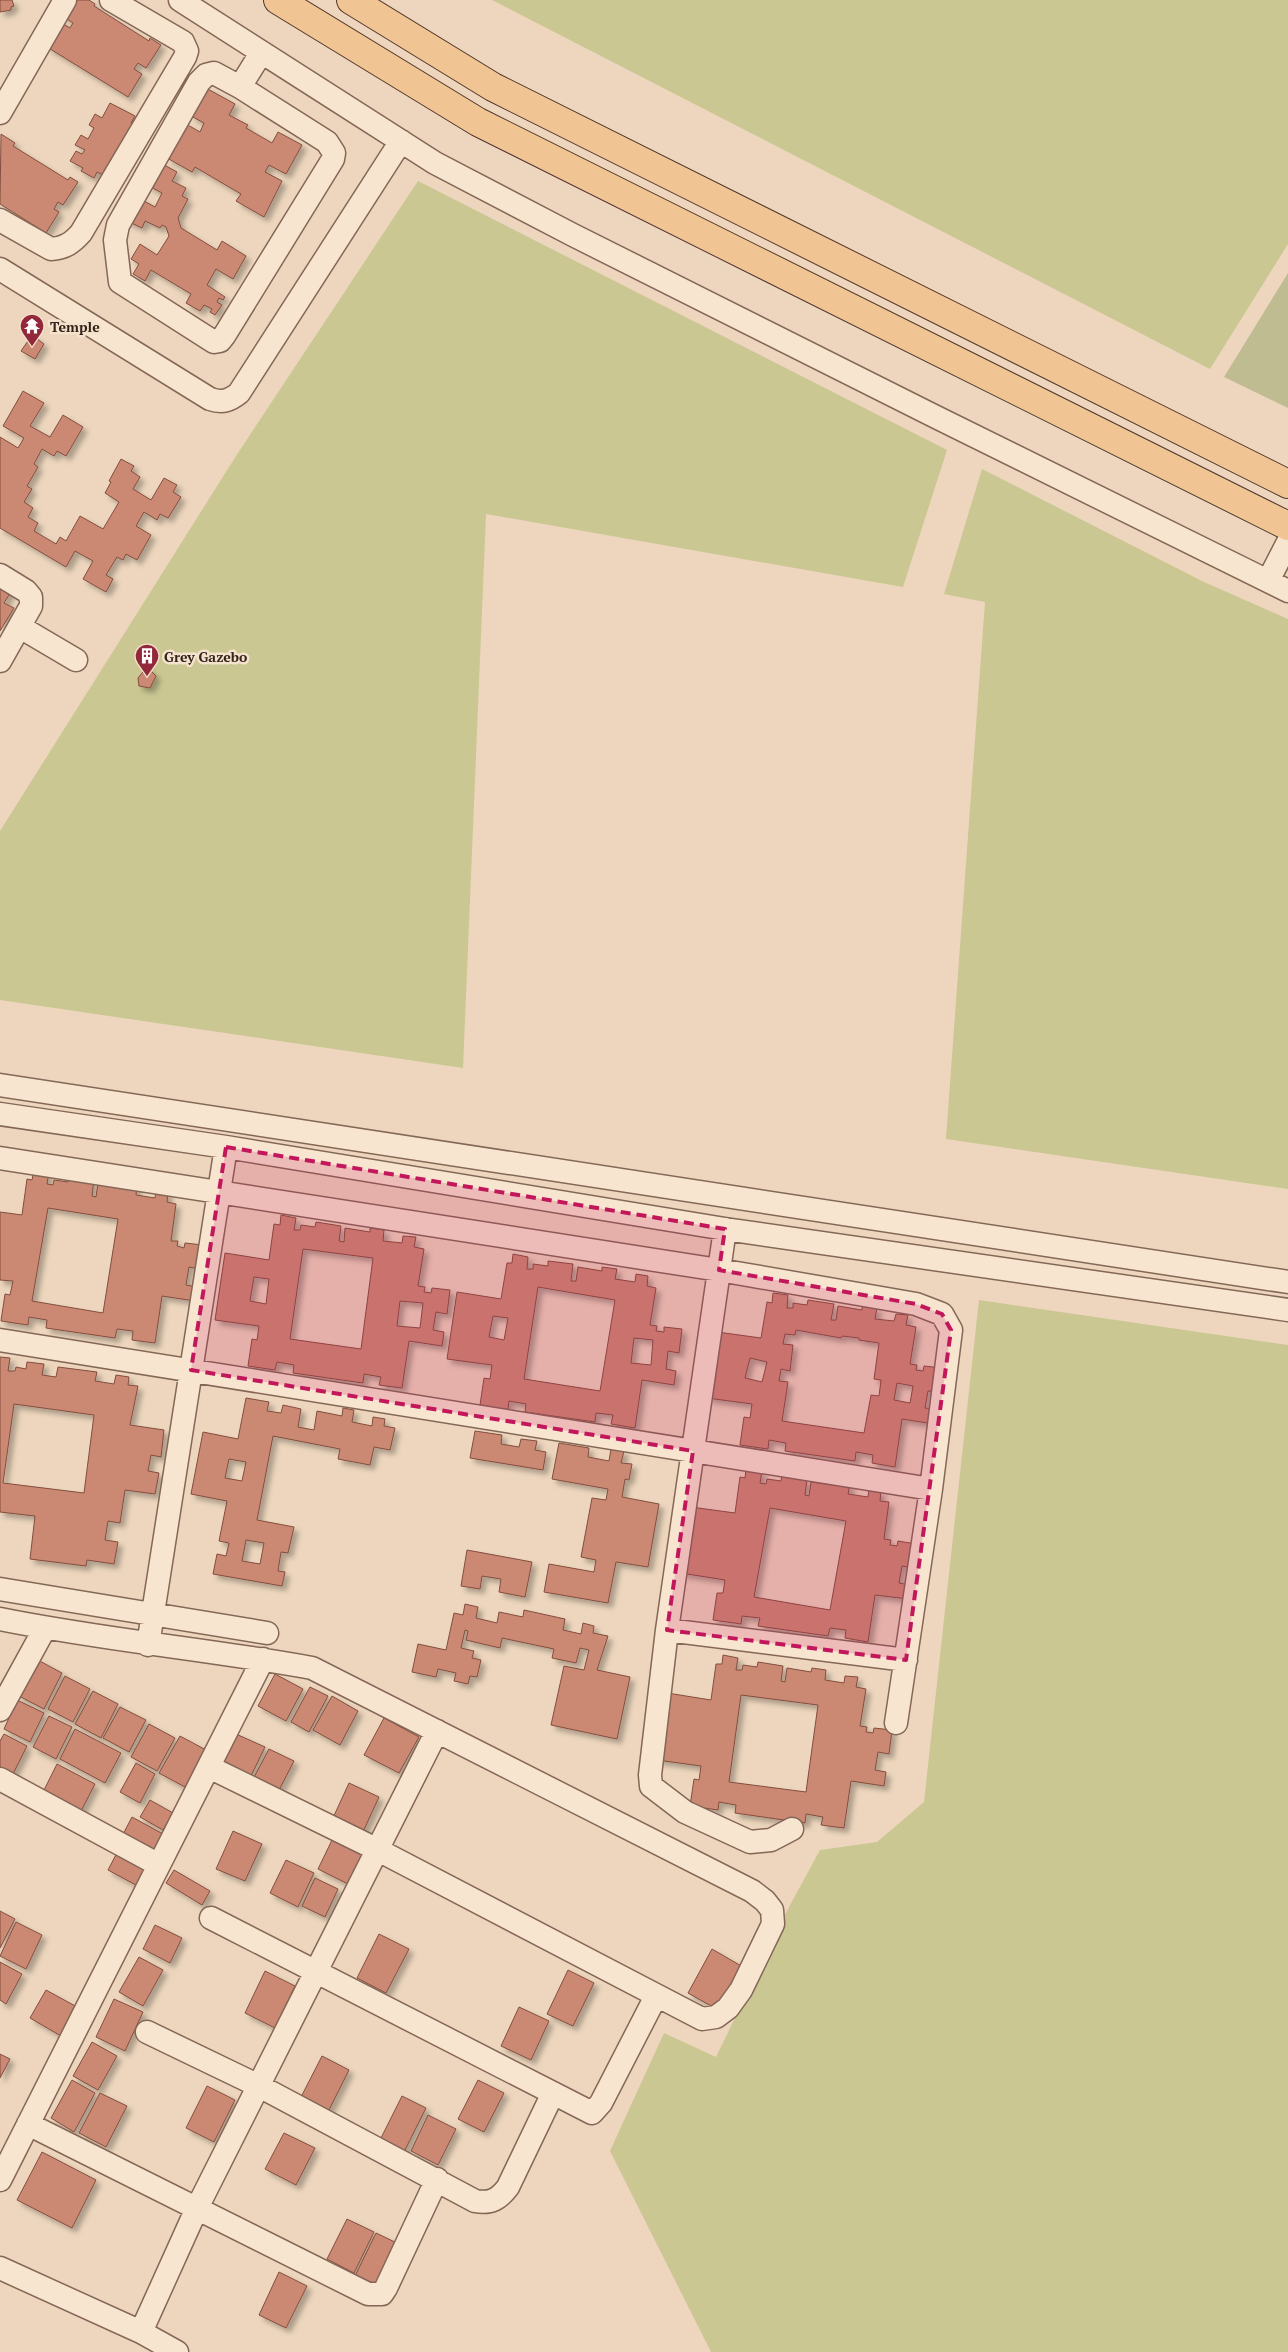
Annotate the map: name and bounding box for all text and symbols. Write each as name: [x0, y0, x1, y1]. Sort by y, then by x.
temple icon: Temple: [19, 313, 45, 347]
place label: Temple: [50, 317, 100, 336]
building icon: Grey Gazebo: [134, 643, 160, 677]
place label: Grey Gazebo: [164, 647, 247, 666]

